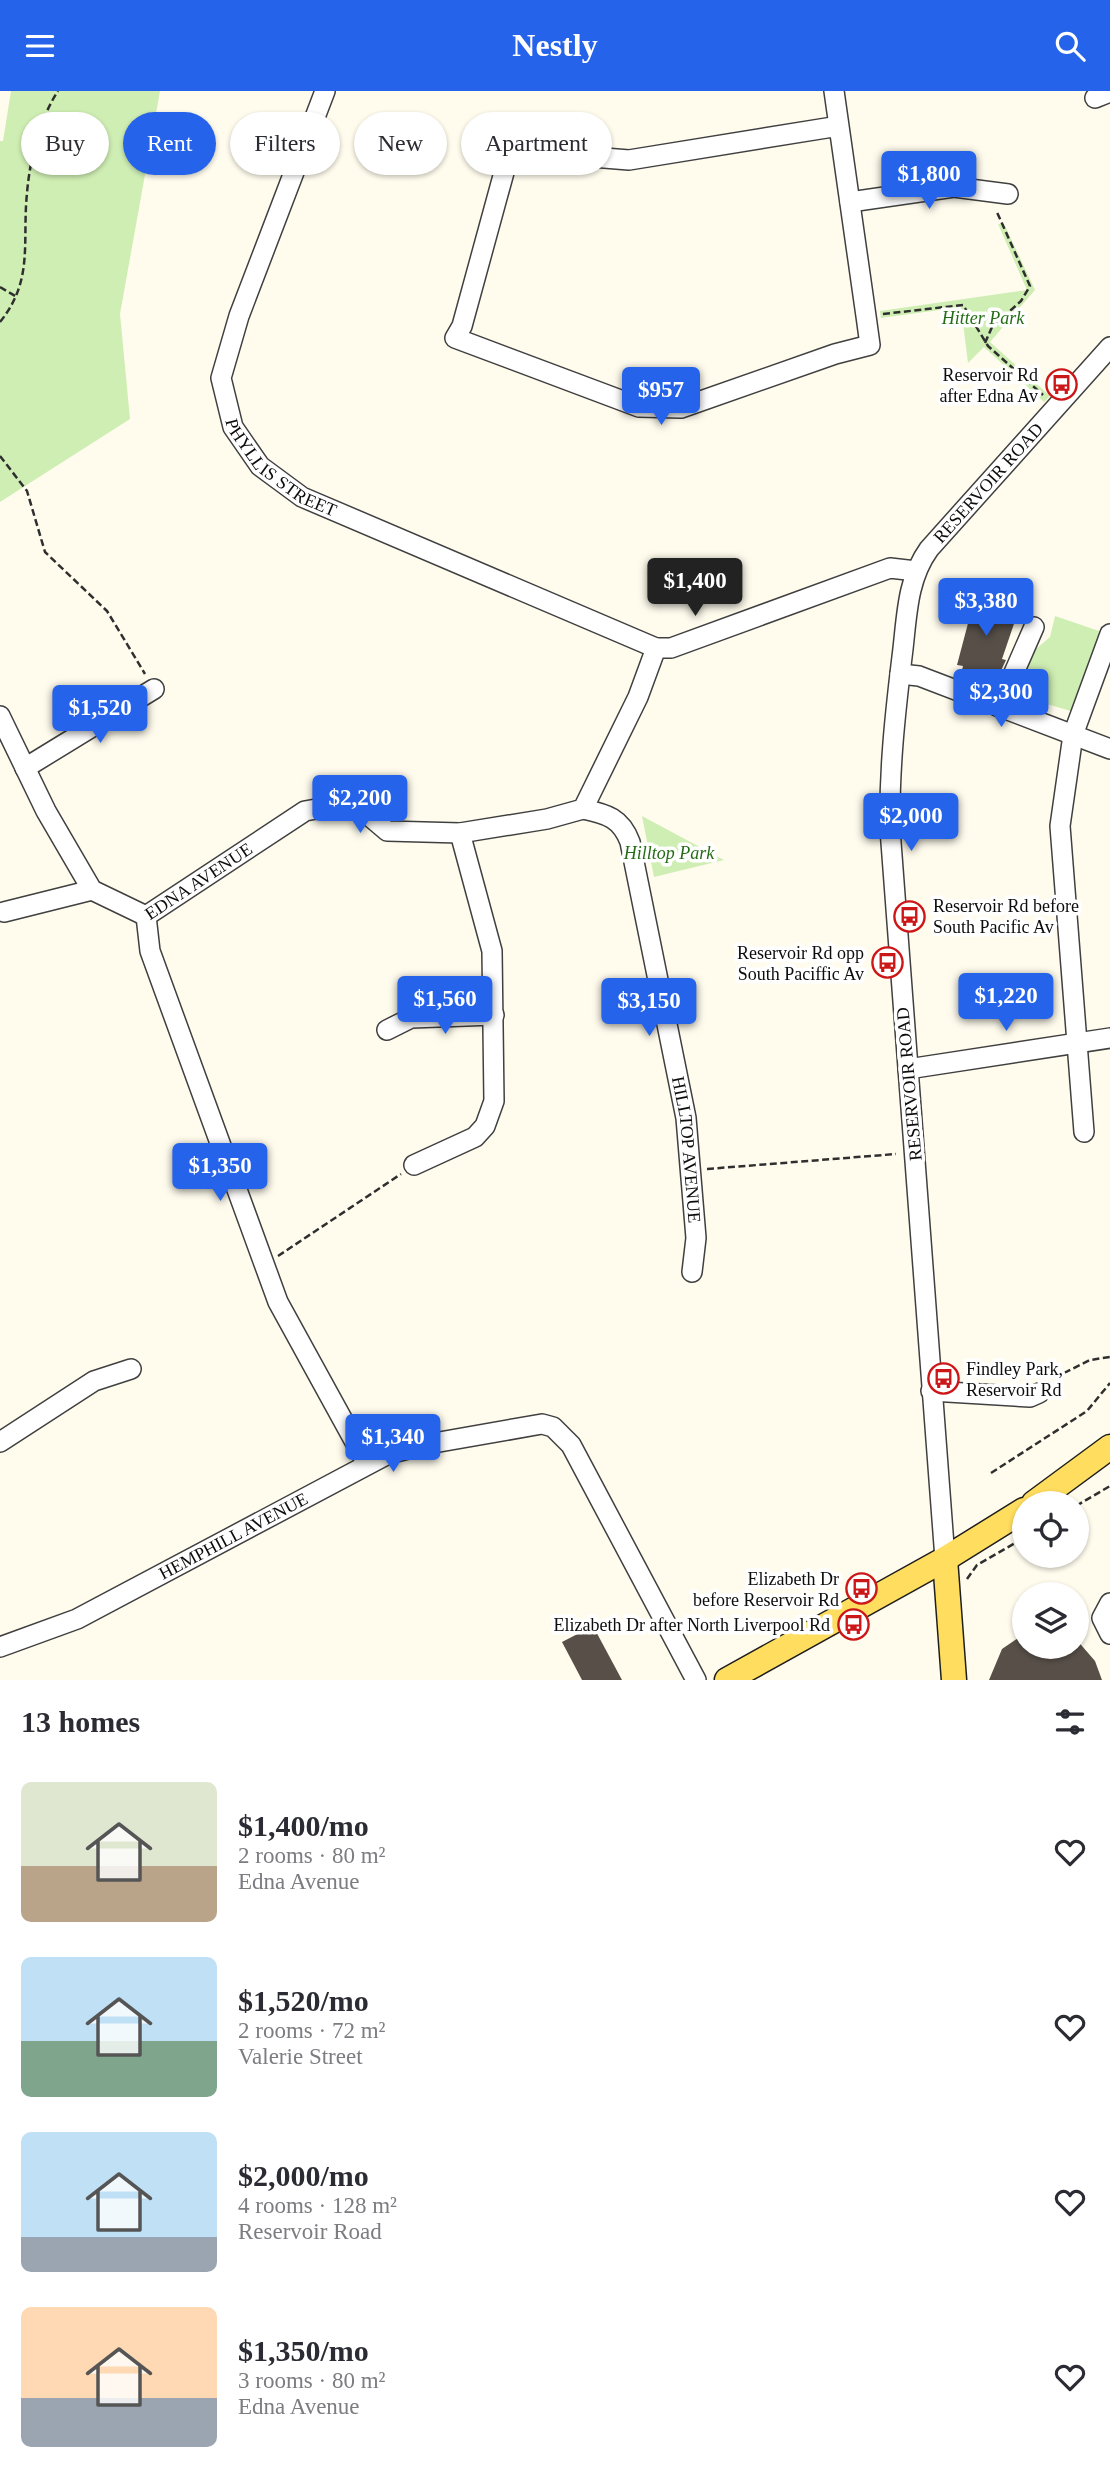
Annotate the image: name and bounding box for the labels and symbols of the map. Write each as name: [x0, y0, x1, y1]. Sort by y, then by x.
pin: $1,800: [872, 151, 986, 211]
park label: Hitter Park: [941, 308, 1025, 328]
place label: Reservoir Rd after Edna Av: [939, 365, 1038, 406]
pin: $957: [620, 367, 702, 427]
bus stop icon: Reservoir Rd after Edna Av: [1044, 368, 1078, 402]
street label: PHYLLIS STREET: [221, 417, 340, 521]
street label: RESERVOIR ROAD: [929, 419, 1047, 547]
pin: $1,400: [638, 559, 752, 618]
pin: $3,380: [929, 579, 1043, 638]
pin: $2,300: [944, 669, 1058, 729]
pin: $1,520: [43, 685, 157, 745]
pin: $2,200: [303, 775, 417, 835]
pin: $2,000: [854, 793, 968, 853]
street label: EDNA AVENUE: [141, 839, 256, 924]
park label: Hilltop Park: [623, 843, 715, 863]
place label: Reservoir Rd before South Pacific Av: [933, 896, 1079, 937]
bus stop icon: Reservoir Rd before South Pacific Av: [893, 899, 927, 933]
place label: Reservoir Rd opp South Paciffic Av: [737, 943, 864, 984]
bus stop icon: Reservoir Rd opp South Paciffic Av: [870, 946, 904, 980]
pin: $1,220: [949, 974, 1063, 1033]
pin: $1,560: [388, 977, 502, 1036]
pin: $3,150: [592, 979, 706, 1038]
street label: RESERVOIR ROAD: [892, 1006, 926, 1162]
street label: HILLTOP AVENUE: [668, 1075, 705, 1224]
pin: $1,350: [163, 1143, 277, 1203]
place label: Findley Park, Reservoir Rd: [966, 1359, 1063, 1400]
bus stop icon: Findley Park, Reservoir Rd: [926, 1362, 960, 1396]
pin: $1,340: [336, 1415, 450, 1474]
street label: HEMPHILL AVENUE: [156, 1488, 311, 1584]
place label: Elizabeth Dr before Reservoir Rd: [693, 1569, 839, 1610]
bus stop icon: Elizabeth Dr before Reservoir Rd: [845, 1572, 879, 1606]
bus stop icon: Elizabeth Dr after North Liverpool Rd: [836, 1608, 870, 1642]
place label: Elizabeth Dr after North Liverpool Rd: [554, 1615, 830, 1635]

